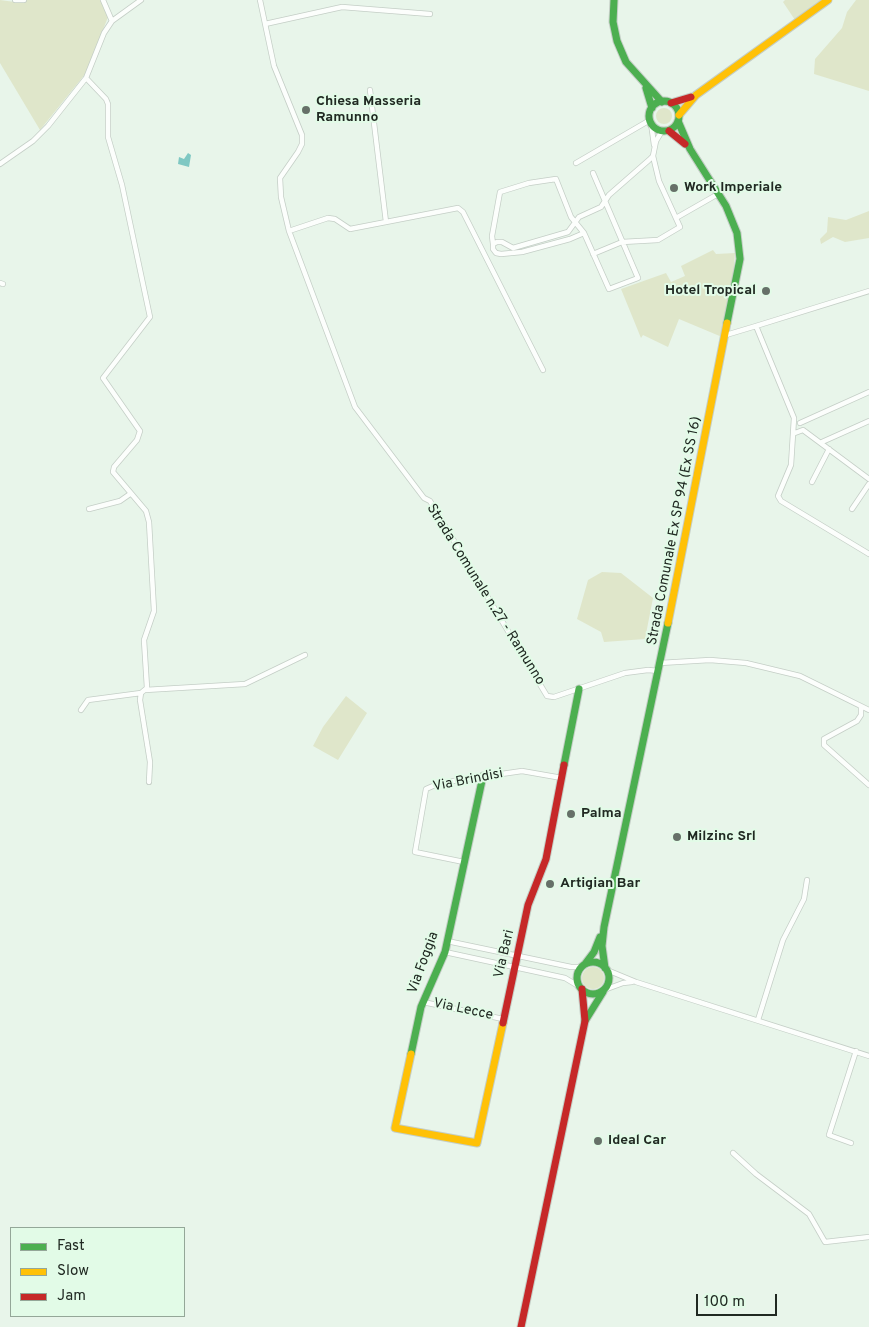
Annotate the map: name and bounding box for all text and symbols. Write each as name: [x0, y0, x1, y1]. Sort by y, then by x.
place label: Chiesa Masseria Ramunno: [316, 94, 421, 126]
marker: Chiesa Masseria Ramunno: [300, 104, 312, 116]
place label: Work Imperiale: [684, 180, 782, 196]
marker: Work Imperiale: [668, 182, 680, 194]
place label: Hotel Tropical: [665, 283, 756, 299]
marker: Hotel Tropical: [760, 285, 772, 297]
street label: Strada Comunale Ex SP 94 (Ex SS 16): [645, 415, 705, 647]
street label: Strada Comunale n.27 - Ramunno: [422, 501, 548, 689]
street label: Via Brindisi: [431, 766, 505, 796]
place label: Palma: [581, 806, 622, 822]
marker: Palma: [565, 808, 577, 820]
place label: Milzinc Srl: [687, 829, 756, 845]
marker: Milzinc Srl: [671, 831, 683, 843]
place label: Artigian Bar: [560, 876, 640, 892]
marker: Artigian Bar: [544, 878, 556, 890]
street label: Via Bari: [491, 928, 519, 980]
street label: Via Foggia: [405, 930, 443, 996]
street label: Via Lecce: [432, 995, 494, 1025]
place label: Ideal Car: [608, 1133, 666, 1149]
marker: Ideal Car: [592, 1135, 604, 1147]
legend: [10, 1227, 185, 1317]
text: Fast: [57, 1237, 85, 1256]
text: Slow: [57, 1262, 89, 1281]
scale bar: [699, 1284, 780, 1316]
text: Jam: [57, 1287, 86, 1306]
text: 100 m: [704, 1293, 745, 1312]

